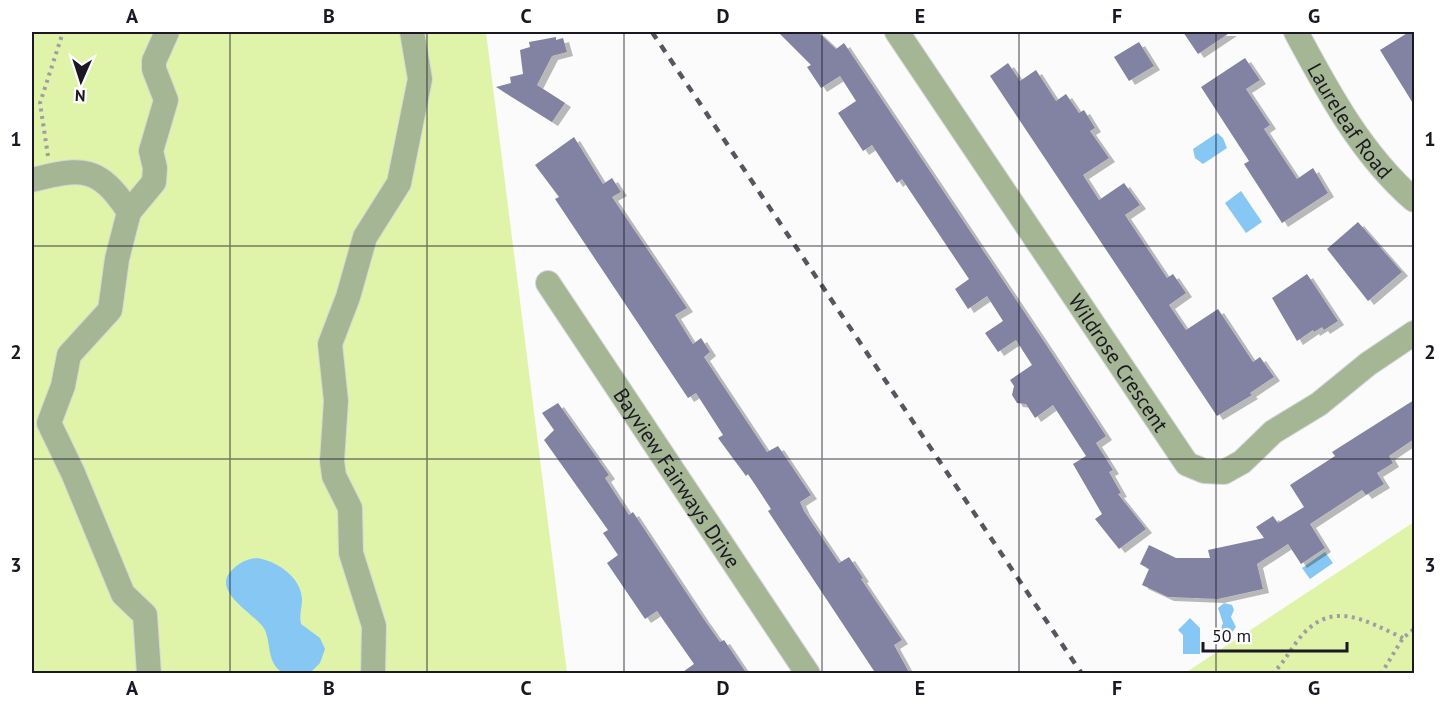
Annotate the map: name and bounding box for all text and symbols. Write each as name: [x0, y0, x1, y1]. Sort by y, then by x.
text: A: [126, 3, 139, 29]
text: B: [323, 3, 335, 29]
text: C: [520, 3, 532, 29]
text: D: [717, 3, 730, 29]
text: E: [915, 3, 925, 29]
text: F: [1112, 3, 1122, 29]
text: G: [1308, 3, 1320, 29]
north arrow: [51, 51, 111, 111]
street label: Laureleaf Road: [1302, 58, 1399, 184]
text: N: [74, 86, 86, 106]
text: 1: [10, 126, 22, 152]
text: 1: [1424, 126, 1436, 152]
street label: Wildrose Crescent: [1063, 288, 1175, 437]
text: 2: [10, 339, 22, 365]
text: 2: [1424, 339, 1436, 365]
street label: Bayview Fairways Drive: [608, 383, 747, 573]
text: 3: [10, 552, 22, 578]
text: 3: [1424, 552, 1436, 578]
scale bar: [1203, 615, 1347, 653]
text: 50 m: [1212, 624, 1251, 647]
text: A: [126, 675, 139, 701]
text: B: [323, 675, 335, 701]
text: C: [520, 675, 532, 701]
text: D: [717, 675, 730, 701]
text: E: [915, 675, 925, 701]
text: F: [1112, 675, 1122, 701]
text: G: [1308, 675, 1320, 701]

